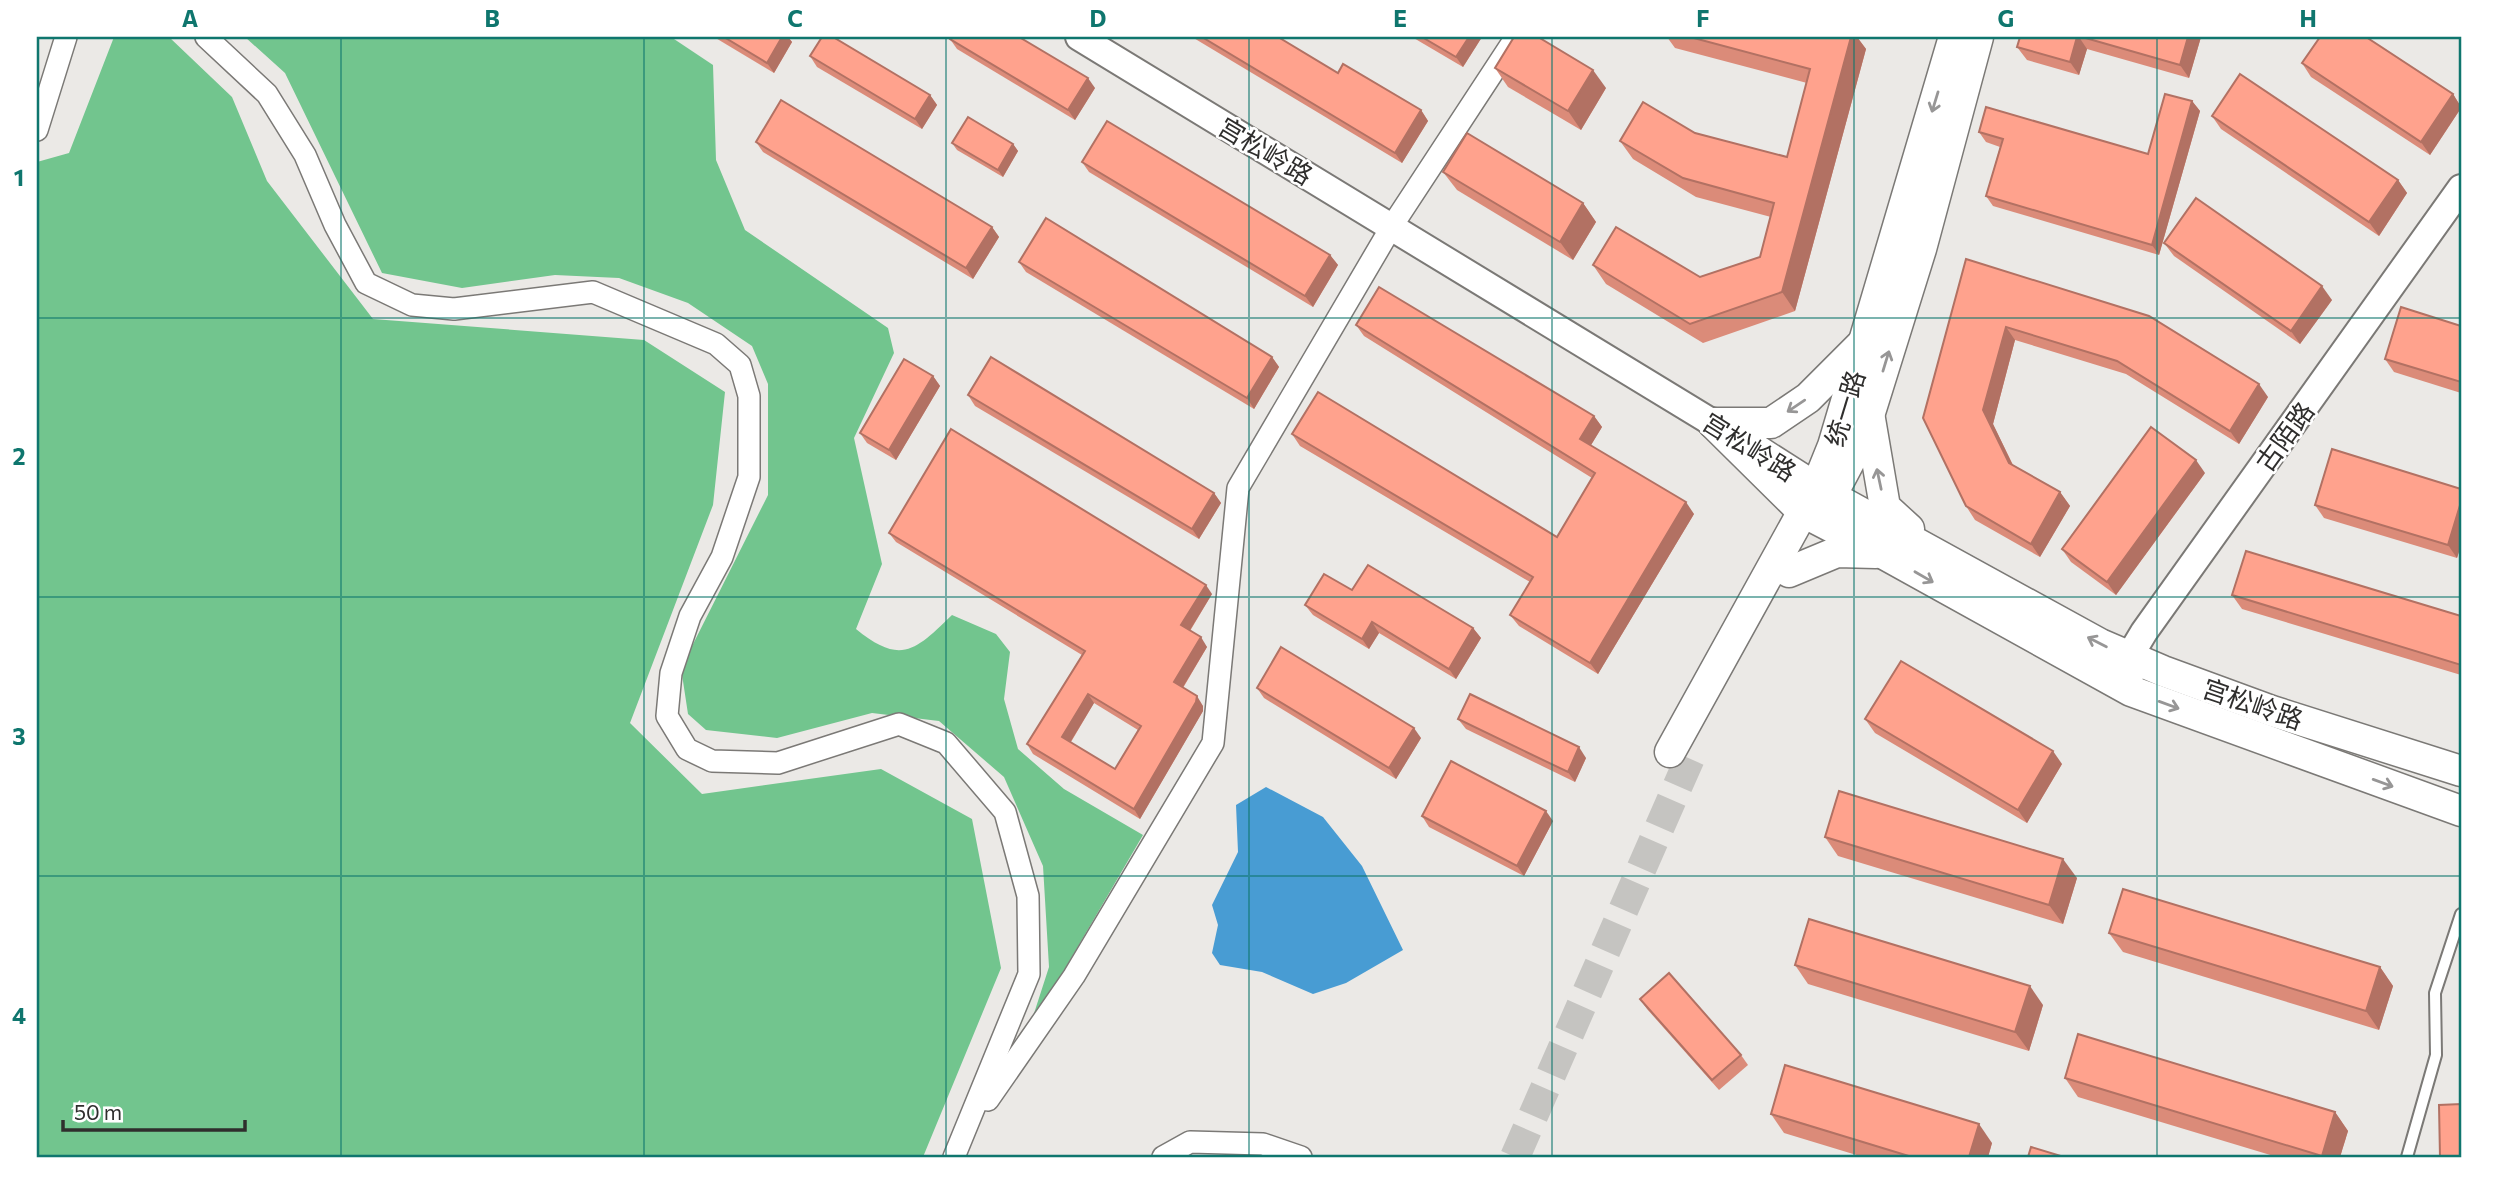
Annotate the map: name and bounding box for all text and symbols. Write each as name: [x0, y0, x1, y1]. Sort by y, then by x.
text: A: [182, 4, 199, 32]
text: B: [484, 4, 500, 32]
text: C: [787, 4, 803, 32]
text: D: [1090, 4, 1107, 32]
text: E: [1393, 4, 1407, 32]
text: F: [1696, 4, 1710, 32]
text: G: [1998, 4, 2014, 32]
text: H: [2299, 4, 2317, 32]
one-way arrow: [1927, 91, 1940, 113]
street label: 宫松岭路: [1213, 110, 1319, 190]
text: 1: [14, 163, 24, 191]
one-way arrow: [1880, 351, 1893, 373]
street label: 统一路: [1818, 366, 1870, 450]
street label: 古陌路: [2249, 395, 2319, 477]
one-way arrow: [1787, 399, 1806, 413]
street label: 宫松岭路: [1698, 405, 1802, 487]
text: 2: [12, 442, 26, 470]
one-way arrow: [1872, 468, 1886, 491]
one-way arrow: [1914, 570, 1934, 584]
one-way arrow: [2087, 634, 2108, 648]
street label: 宫松岭路: [2199, 671, 2307, 735]
one-way arrow: [2157, 700, 2179, 712]
text: 3: [12, 722, 26, 750]
one-way arrow: [2371, 777, 2393, 790]
text: 4: [12, 1001, 26, 1029]
scale bar: [63, 1089, 245, 1133]
text: 50 m: [74, 1099, 122, 1124]

